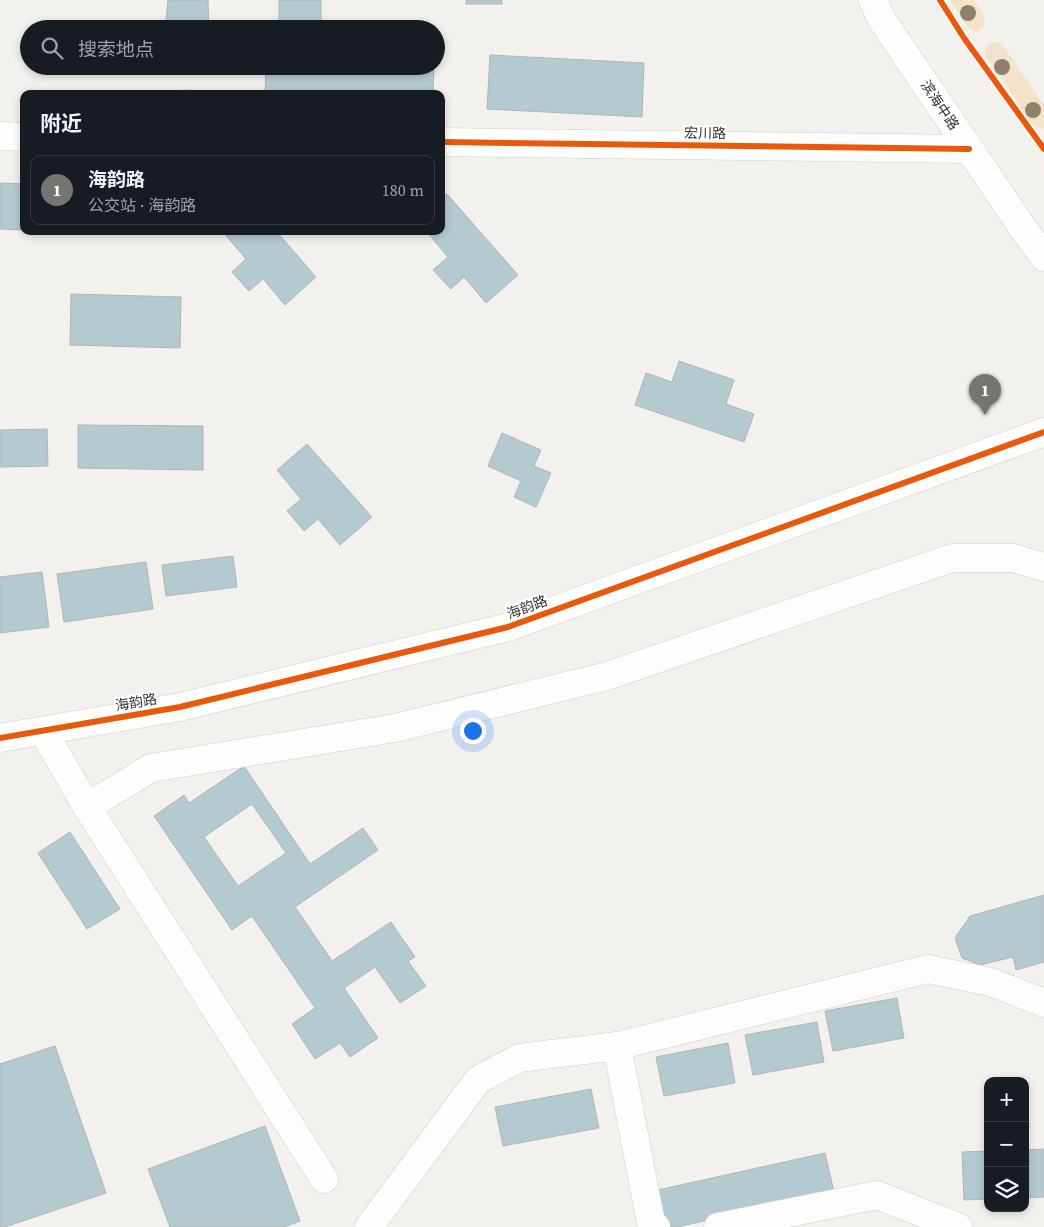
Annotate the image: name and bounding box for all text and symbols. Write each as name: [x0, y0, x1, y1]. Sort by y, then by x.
search box: [20, 20, 445, 75]
icon: search: [38, 34, 66, 62]
text: 搜索地点: [78, 36, 154, 62]
street label: 滨海中路: [916, 76, 964, 134]
text: 附近: [40, 109, 82, 138]
street label: 宏川路: [684, 123, 726, 143]
text: 海韵路: [88, 166, 145, 192]
text: 1: [53, 179, 61, 201]
text: 180 m: [382, 179, 424, 201]
text: 公交站 · 海韵路: [88, 194, 196, 216]
pin: 1: [969, 374, 1001, 415]
street label: 海韵路: [504, 590, 550, 624]
street label: 海韵路: [114, 689, 158, 715]
your location: [460, 718, 486, 744]
map controls: [984, 1077, 1029, 1212]
button: +: [984, 1077, 1029, 1122]
button: −: [984, 1122, 1029, 1167]
button: layers: [984, 1167, 1029, 1212]

